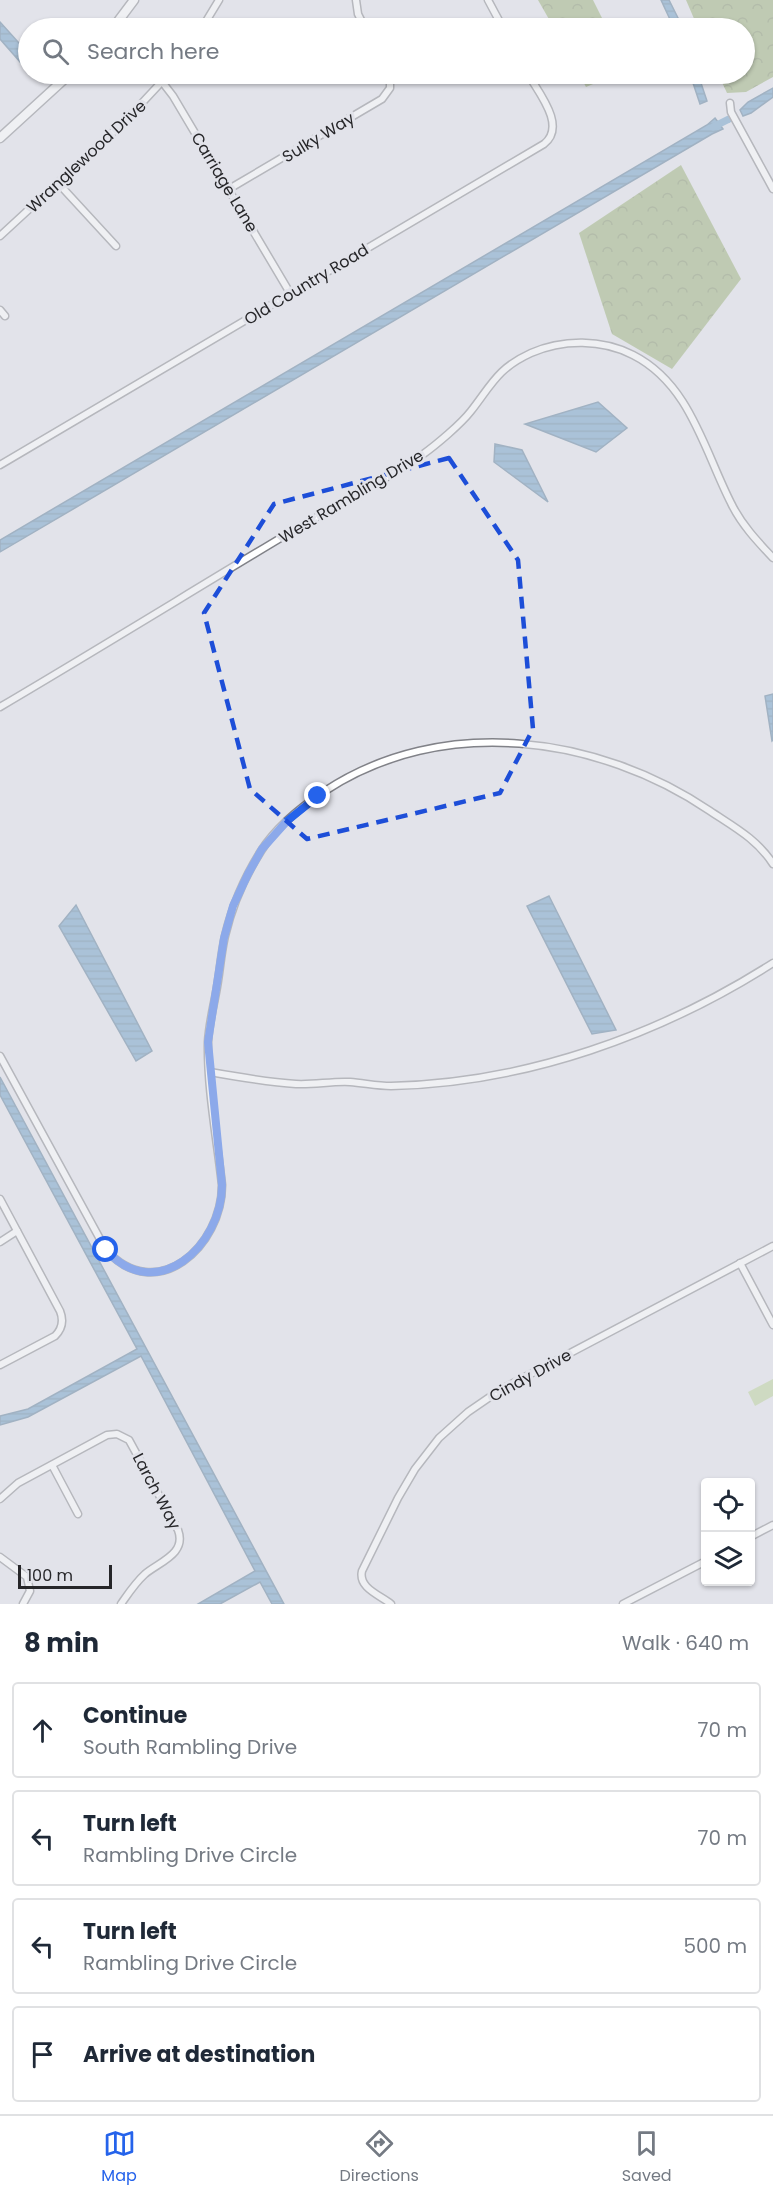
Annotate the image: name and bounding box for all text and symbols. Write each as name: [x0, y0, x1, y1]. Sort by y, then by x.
search box: [18, 18, 755, 84]
icon: search: [39, 35, 72, 68]
text: Search here: [87, 36, 220, 67]
street label: Wranglewood Drive: [21, 95, 151, 218]
street label: Sulky Way: [278, 107, 359, 168]
street label: Carriage Lane: [186, 128, 264, 237]
street label: Old Country Road: [240, 238, 373, 331]
street label: West Rambling Drive: [275, 444, 428, 549]
route end: [304, 782, 330, 808]
route start: [92, 1236, 118, 1262]
street label: Cindy Drive: [485, 1343, 576, 1407]
street label: Larch Way: [127, 1449, 186, 1533]
map controls: [701, 1478, 755, 1586]
button: locate: [701, 1478, 755, 1532]
button: layers: [701, 1532, 755, 1586]
scale bar: [18, 1562, 112, 1590]
text: 100 m: [27, 1564, 73, 1587]
text: 8 min: [24, 1625, 99, 1661]
text: Walk · 640 m: [622, 1629, 749, 1657]
text: Continue: [83, 1700, 187, 1731]
icon: ahead: [26, 1714, 59, 1747]
text: 70 m: [698, 1716, 747, 1744]
text: South Rambling Drive: [83, 1733, 297, 1761]
text: Turn left: [83, 1808, 177, 1839]
icon: left: [26, 1822, 59, 1855]
text: 70 m: [698, 1824, 747, 1852]
text: Rambling Drive Circle: [83, 1841, 297, 1869]
text: Turn left: [83, 1916, 177, 1947]
icon: left: [26, 1930, 59, 1963]
text: 500 m: [683, 1932, 747, 1960]
text: Rambling Drive Circle: [83, 1949, 297, 1977]
icon: arrive: [26, 2038, 59, 2071]
text: Arrive at destination: [83, 2039, 315, 2070]
tab: Map: [101, 2127, 137, 2188]
tab: Directions: [340, 2127, 419, 2188]
tab: Saved: [622, 2127, 672, 2188]

